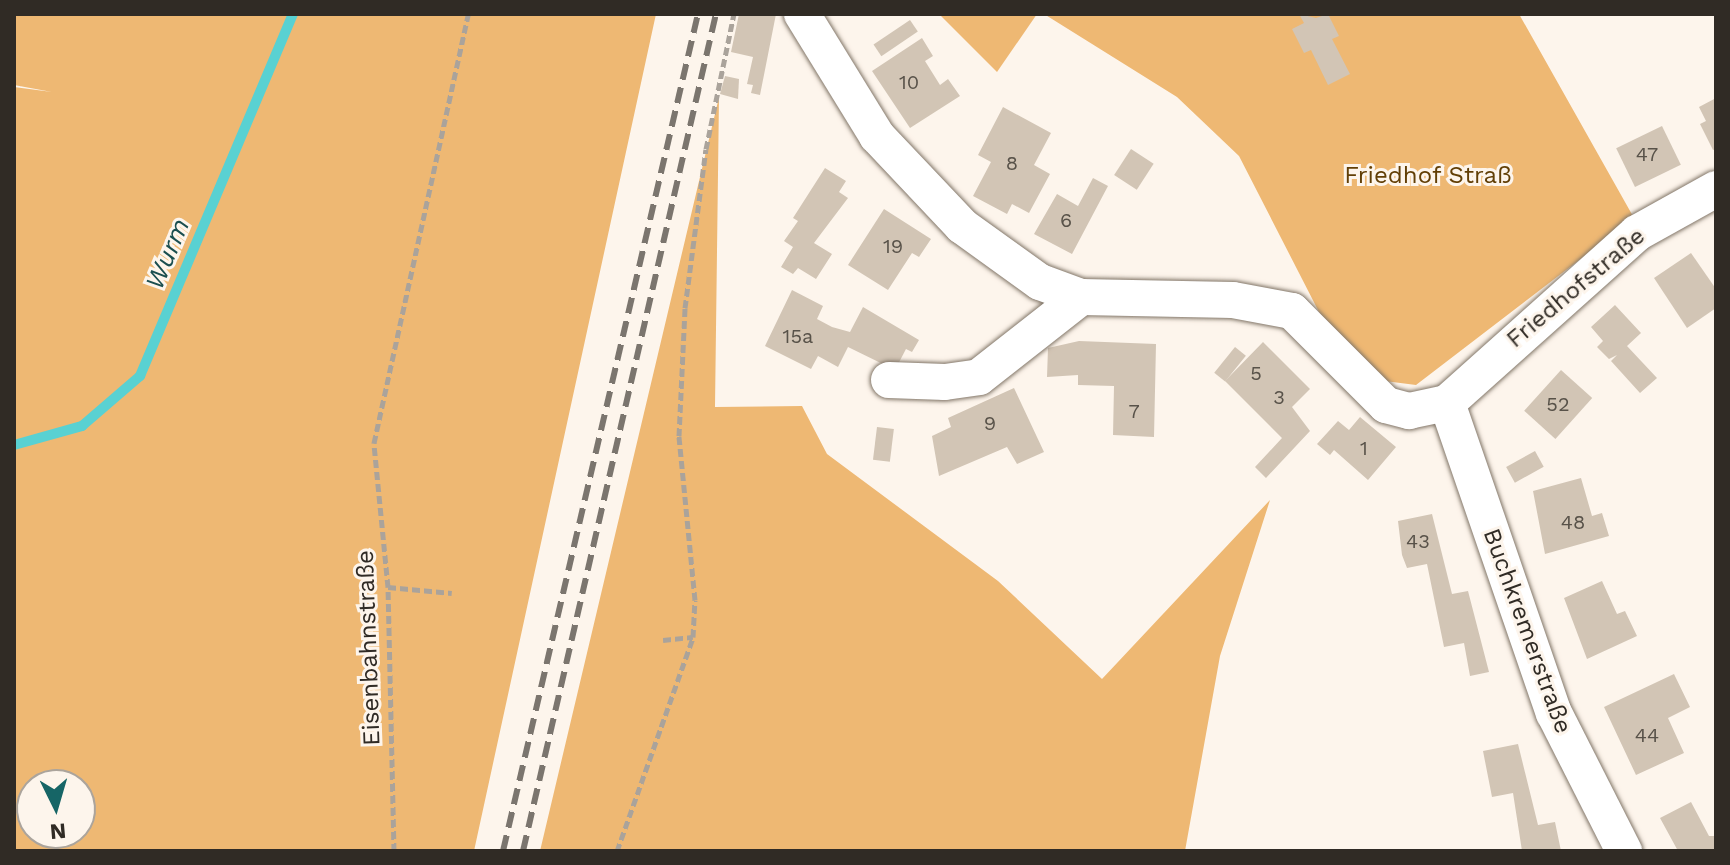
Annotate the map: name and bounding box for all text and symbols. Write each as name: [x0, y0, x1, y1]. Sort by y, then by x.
house number: 10: [899, 70, 919, 94]
house number: 47: [1636, 142, 1658, 166]
house number: 8: [1006, 151, 1018, 175]
park label: Friedhof Straß: [1344, 162, 1512, 190]
house number: 6: [1060, 208, 1072, 232]
water label: Wurm: [139, 214, 197, 294]
street label: Friedhofstraße: [1501, 222, 1651, 354]
house number: 19: [883, 234, 903, 258]
house number: 15a: [783, 324, 813, 348]
house number: 5: [1250, 361, 1262, 385]
house number: 3: [1273, 385, 1285, 409]
house number: 52: [1546, 392, 1570, 416]
house number: 7: [1128, 399, 1140, 423]
house number: 9: [984, 411, 996, 435]
house number: 1: [1360, 436, 1368, 460]
house number: 48: [1561, 510, 1585, 534]
street label: Buchkremerstraße: [1477, 525, 1577, 737]
house number: 43: [1406, 529, 1430, 553]
street label: Eisenbahnstraße: [351, 550, 387, 746]
house number: 44: [1635, 723, 1659, 747]
north arrow: [16, 769, 96, 849]
text: N: [49, 818, 67, 845]

